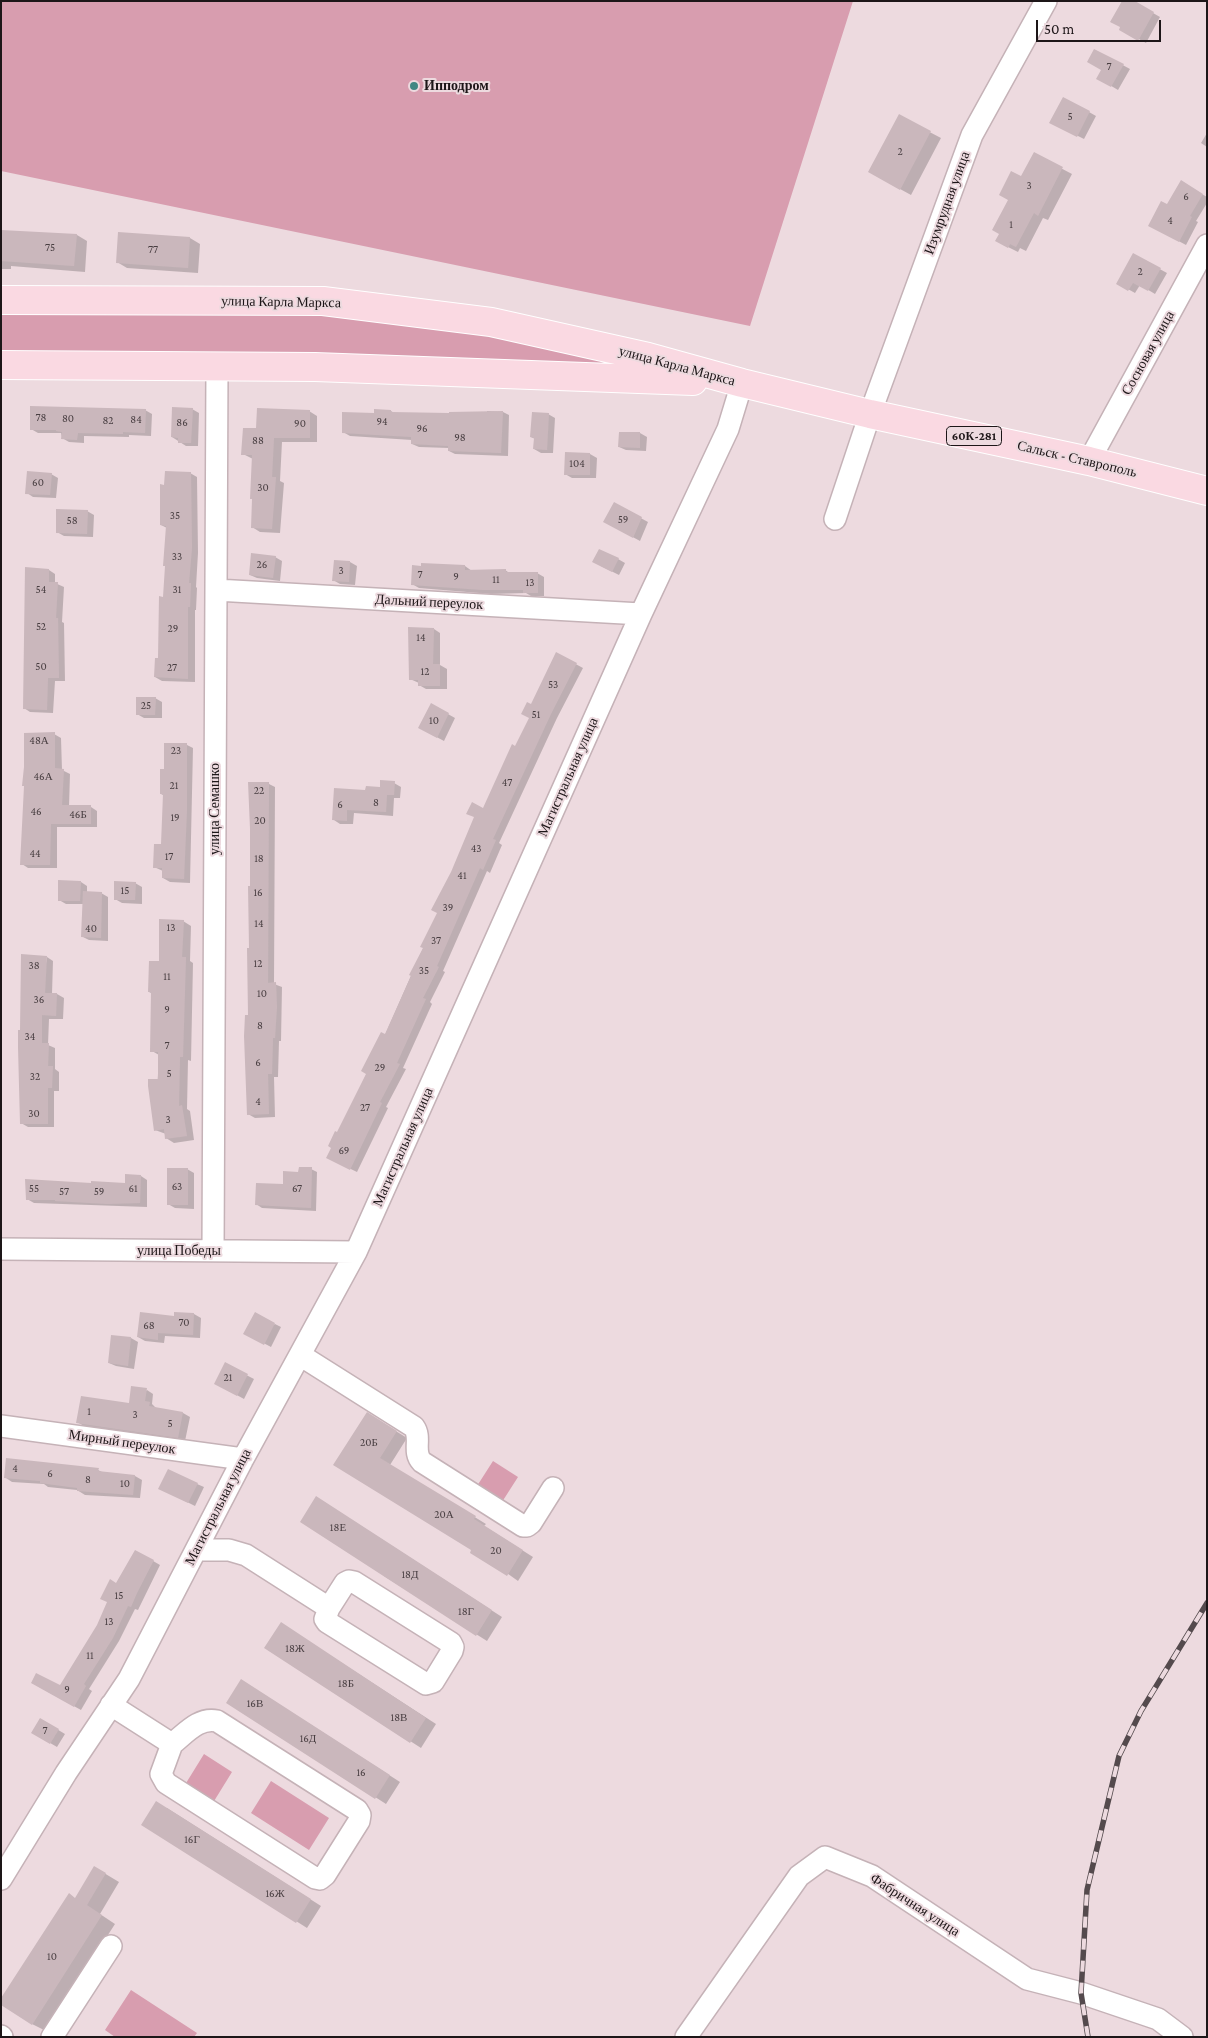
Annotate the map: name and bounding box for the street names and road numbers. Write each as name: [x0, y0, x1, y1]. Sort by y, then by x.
street label: Изумрудная улица: [921, 149, 973, 257]
street label: улица Карла Маркса: [221, 293, 341, 311]
street label: Сосновая улица: [1118, 308, 1178, 398]
street label: улица Карла Маркса: [617, 342, 737, 390]
road number: 60К-281: [946, 426, 1002, 446]
street label: Сальск - Ставрополь: [1016, 437, 1138, 481]
street label: Дальний переулок: [375, 591, 483, 613]
street label: Магистральная улица: [534, 715, 602, 839]
street label: улица Семашко: [207, 763, 223, 855]
street label: Магистральная улица: [369, 1085, 437, 1209]
street label: улица Победы: [137, 1243, 221, 1259]
street label: Мирный переулок: [68, 1426, 176, 1458]
street label: Магистральная улица: [181, 1446, 255, 1568]
street label: Фабричная улица: [867, 1870, 963, 1940]

